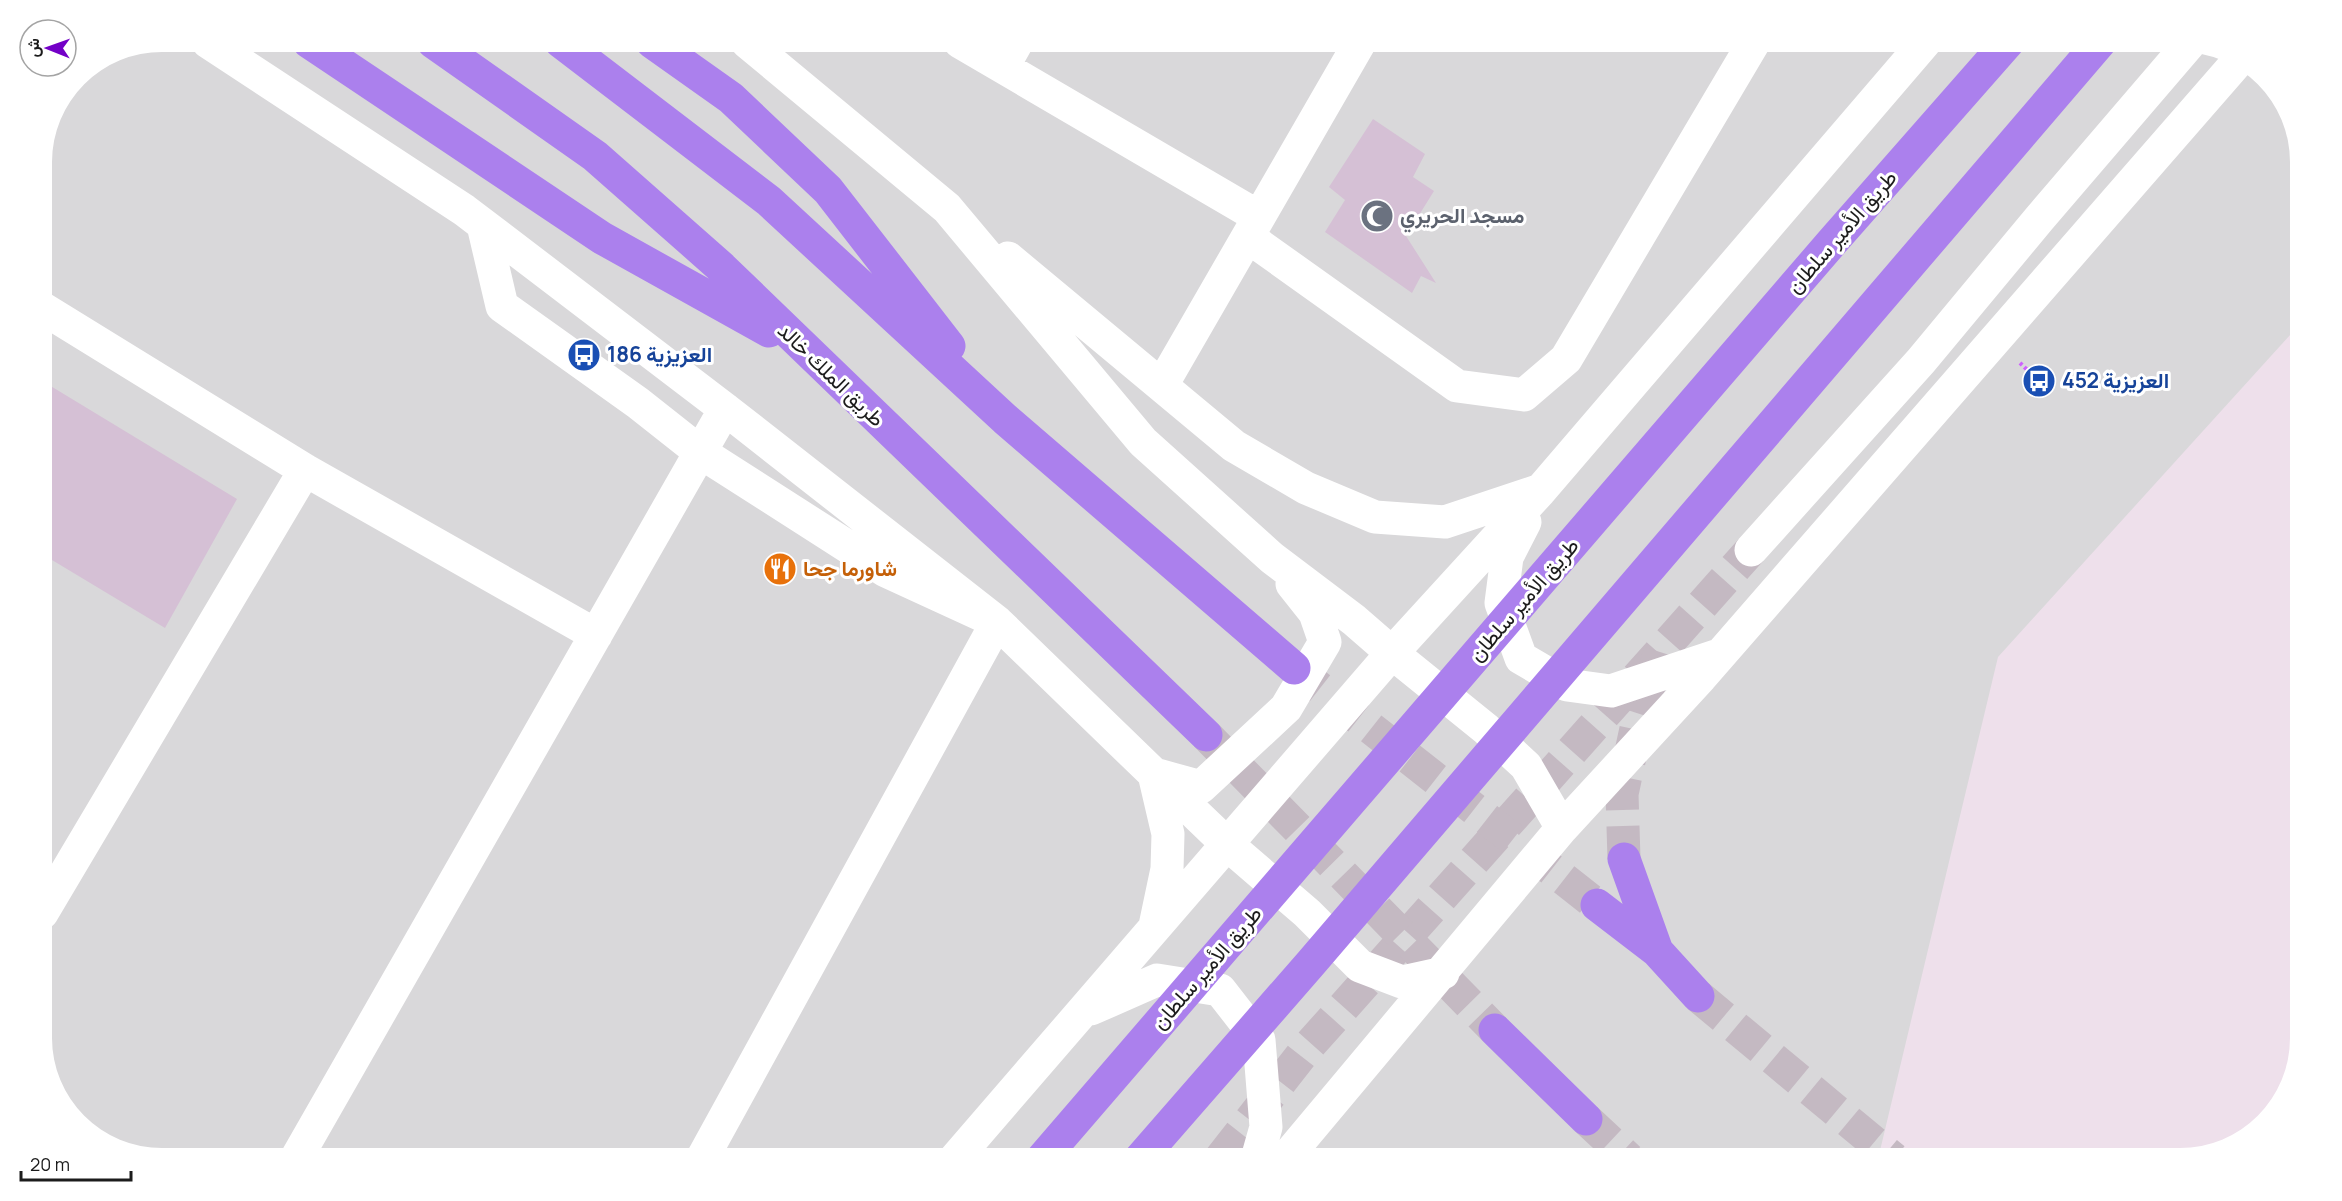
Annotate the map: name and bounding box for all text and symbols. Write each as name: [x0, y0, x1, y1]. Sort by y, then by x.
north arrow: [18, 18, 78, 78]
text: ش: [22, 38, 44, 58]
street label: طريق الأمير سلطان: [1780, 164, 1902, 299]
mosque icon: مسجد الحريري: [1359, 198, 1395, 234]
place label: مسجد الحريري: [1400, 201, 1524, 233]
street label: طريق الملك خالد: [772, 316, 891, 432]
bus stop icon: العزيزية 186: [566, 337, 602, 373]
place label: العزيزية 186: [607, 340, 712, 368]
bus stop icon: العزيزية 452: [2021, 363, 2057, 399]
place label: العزيزية 452: [2062, 366, 2169, 394]
street label: طريق الأمير سلطان: [1462, 532, 1584, 667]
restaurant icon: شاورما جحا: [762, 551, 798, 587]
place label: شاورما جحا: [803, 554, 897, 582]
street label: طريق الأمير سلطان: [1145, 900, 1267, 1035]
scale bar: [21, 1144, 130, 1182]
text: 20 m: [30, 1152, 70, 1176]

